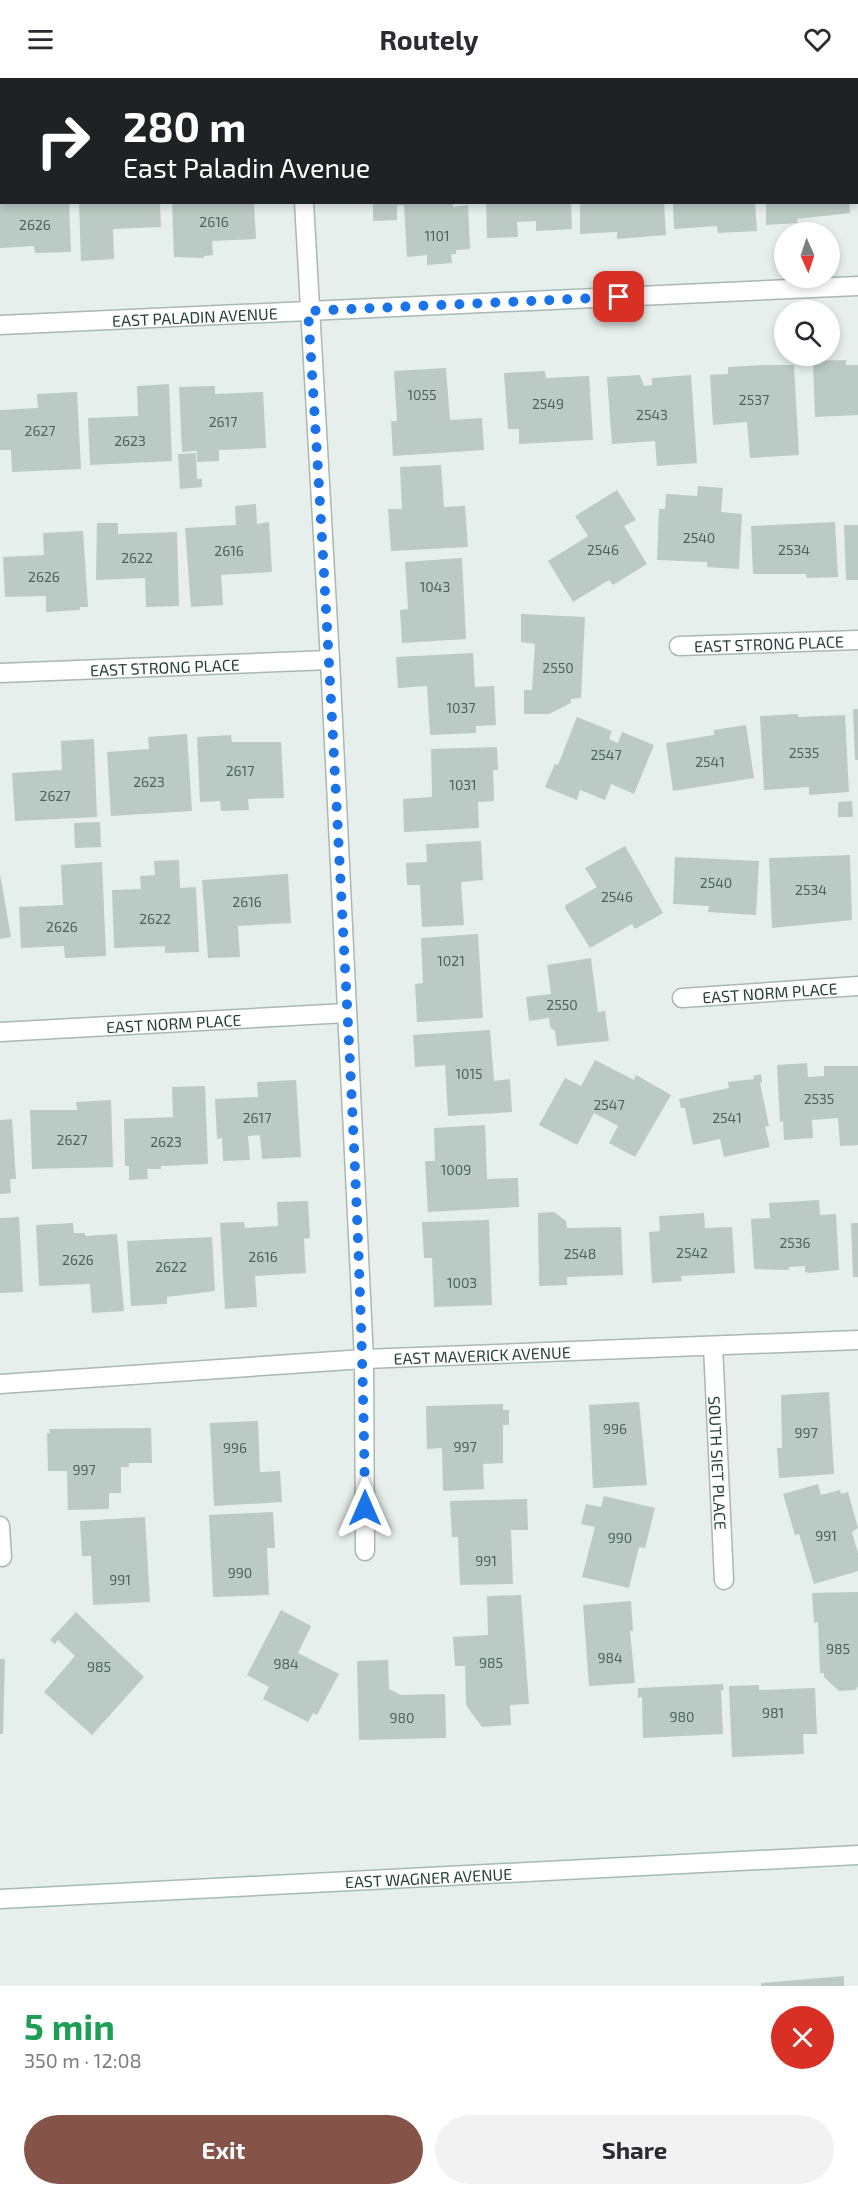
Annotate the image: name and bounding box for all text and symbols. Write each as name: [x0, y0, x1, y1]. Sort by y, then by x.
icon: menu: [24, 23, 57, 56]
text: Routely: [379, 23, 479, 55]
icon: heart: [801, 23, 834, 56]
text: 280 m: [123, 100, 246, 150]
icon: right: [24, 102, 102, 180]
text: East Paladin Avenue: [123, 151, 370, 183]
house number: 2616: [199, 213, 229, 230]
house number: 2626: [19, 216, 51, 233]
north arrow: [774, 222, 840, 288]
map controls: [774, 222, 840, 366]
house number: 1101: [424, 227, 450, 244]
pin: [593, 271, 644, 322]
icon: arrive: [602, 280, 635, 313]
button: search: [774, 300, 840, 366]
street label: EAST PALADIN AVENUE: [112, 303, 278, 329]
house number: 1055: [407, 386, 437, 403]
house number: 2537: [739, 391, 769, 408]
house number: 2549: [532, 395, 564, 412]
house number: 2543: [636, 406, 668, 423]
house number: 2617: [209, 413, 237, 430]
house number: 2627: [25, 422, 55, 439]
house number: 2623: [114, 432, 146, 449]
house number: 2540: [683, 529, 715, 546]
house number: 2546: [587, 541, 619, 558]
house number: 2534: [778, 541, 810, 558]
house number: 2616: [214, 542, 244, 559]
house number: 2622: [121, 549, 153, 566]
house number: 2626: [28, 568, 60, 585]
house number: 1043: [420, 578, 450, 595]
street label: EAST STRONG PLACE: [694, 631, 844, 655]
street label: EAST STRONG PLACE: [90, 654, 240, 679]
house number: 2550: [542, 659, 574, 676]
house number: 1037: [447, 699, 475, 716]
house number: 2535: [789, 744, 819, 761]
house number: 2547: [590, 746, 622, 763]
house number: 2541: [695, 753, 725, 770]
house number: 2617: [226, 762, 254, 779]
house number: 2623: [133, 773, 165, 790]
house number: 1031: [449, 776, 477, 793]
house number: 2627: [40, 787, 70, 804]
house number: 2540: [700, 874, 732, 891]
house number: 2534: [795, 881, 827, 898]
house number: 2546: [601, 888, 633, 905]
house number: 2616: [232, 893, 262, 910]
house number: 2622: [139, 910, 171, 927]
house number: 2626: [46, 918, 78, 935]
house number: 1021: [437, 952, 465, 969]
street label: EAST NORM PLACE: [702, 978, 838, 1006]
house number: 2550: [546, 996, 578, 1013]
street label: EAST NORM PLACE: [106, 1009, 242, 1036]
house number: 1015: [455, 1065, 483, 1082]
house number: 2535: [804, 1090, 834, 1107]
house number: 2547: [593, 1096, 625, 1113]
house number: 2617: [243, 1109, 271, 1126]
house number: 2541: [712, 1109, 742, 1126]
house number: 2627: [57, 1131, 87, 1148]
house number: 2623: [150, 1133, 182, 1150]
house number: 1009: [441, 1161, 471, 1178]
house number: 2536: [779, 1234, 811, 1251]
house number: 2542: [676, 1244, 708, 1261]
house number: 2548: [564, 1245, 596, 1262]
house number: 2616: [248, 1248, 278, 1265]
house number: 2626: [62, 1251, 94, 1268]
house number: 2622: [155, 1258, 187, 1275]
house number: 1003: [447, 1274, 477, 1291]
street label: EAST MAVERICK AVENUE: [393, 1342, 571, 1367]
street label: SOUTH SIET PLACE: [706, 1395, 731, 1530]
house number: 996: [603, 1420, 627, 1437]
house number: 997: [794, 1424, 818, 1441]
house number: 997: [453, 1438, 477, 1455]
house number: 996: [223, 1439, 247, 1456]
house number: 997: [72, 1461, 96, 1478]
position arrow: [333, 1476, 397, 1540]
house number: 991: [815, 1527, 837, 1544]
house number: 990: [608, 1529, 632, 1546]
house number: 991: [475, 1552, 497, 1569]
house number: 990: [228, 1564, 252, 1581]
house number: 991: [109, 1571, 131, 1588]
house number: 985: [826, 1640, 850, 1657]
house number: 984: [597, 1649, 623, 1666]
house number: 985: [479, 1654, 503, 1671]
house number: 984: [273, 1655, 299, 1672]
house number: 985: [87, 1658, 111, 1675]
house number: 981: [762, 1704, 784, 1721]
house number: 980: [670, 1708, 694, 1725]
house number: 980: [390, 1709, 414, 1726]
street label: EAST WAGNER AVENUE: [344, 1863, 513, 1891]
text: 5 min: [24, 2004, 115, 2047]
button: close: [771, 2006, 834, 2069]
text: 350 m · 12:08: [24, 2048, 142, 2072]
button: Exit: [24, 2115, 423, 2184]
button: Share: [435, 2115, 834, 2184]

